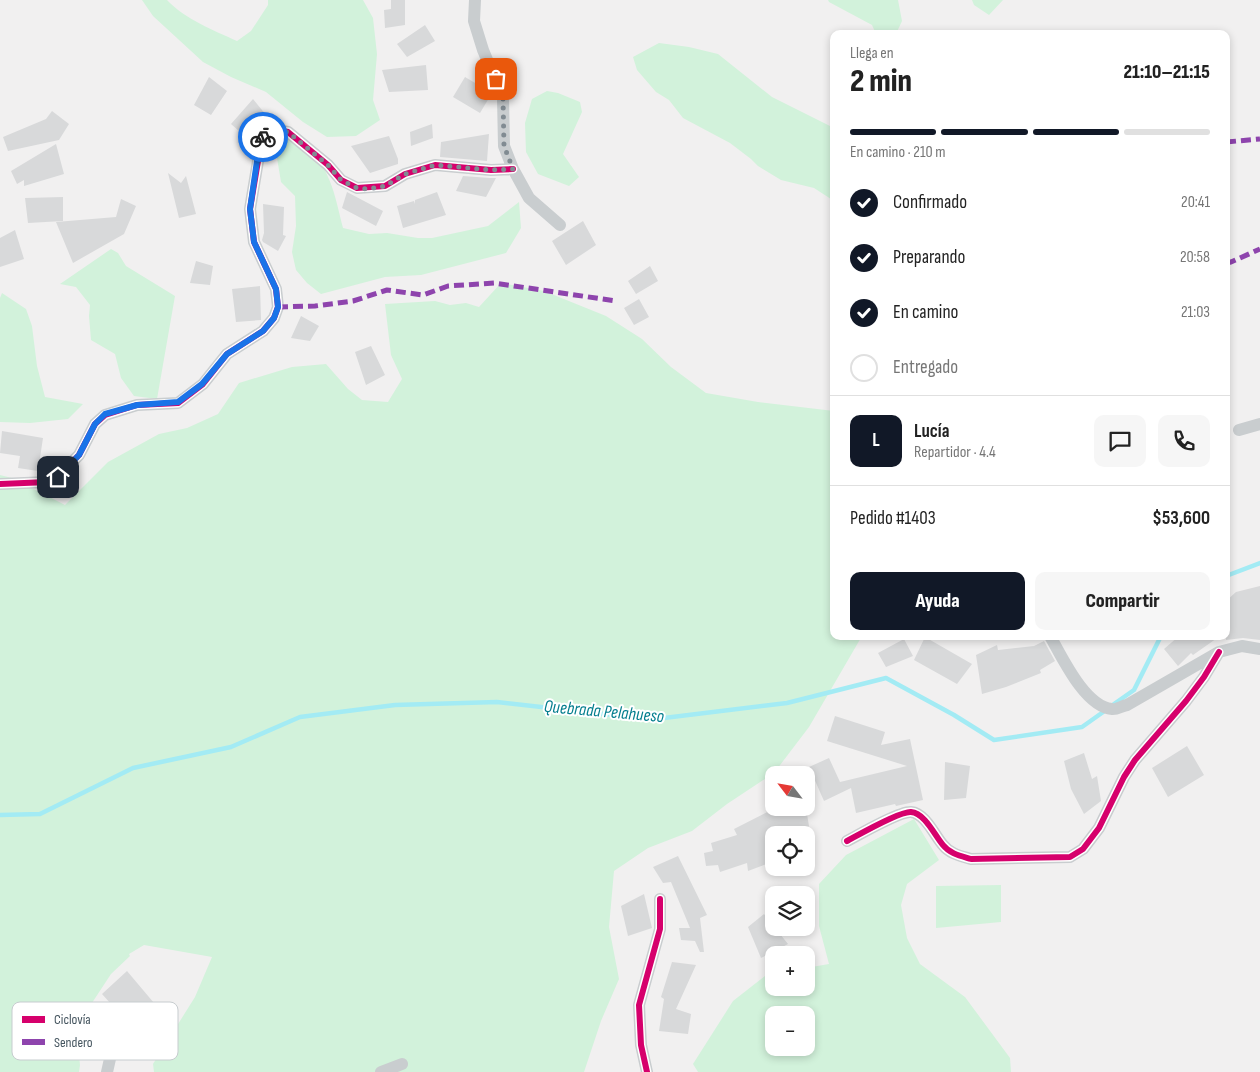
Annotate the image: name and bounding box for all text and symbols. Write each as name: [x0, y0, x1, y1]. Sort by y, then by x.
text: Llega en: [850, 44, 894, 63]
pin: [475, 58, 517, 100]
text: 21:10–21:15: [1123, 61, 1210, 84]
text: 2 min: [850, 62, 912, 101]
icon: bag: [482, 65, 510, 93]
courier: [238, 112, 288, 162]
icon: bike: [249, 123, 277, 151]
text: En camino · 210 m: [850, 143, 946, 162]
icon: check: [850, 189, 878, 217]
text: Confirmado: [893, 191, 967, 214]
text: 20:41: [1181, 193, 1210, 212]
icon: check: [850, 244, 878, 272]
text: Preparando: [893, 246, 965, 269]
text: 20:58: [1180, 248, 1210, 267]
icon: check: [850, 299, 878, 327]
text: En camino: [893, 301, 958, 324]
text: 21:03: [1181, 303, 1210, 322]
text: Entregado: [893, 356, 958, 379]
button: chat: [1094, 415, 1146, 467]
button: phone: [1158, 415, 1210, 467]
text: Lucía: [914, 420, 949, 443]
text: L: [872, 429, 880, 452]
text: Repartidor · 4.4: [914, 443, 996, 462]
pin: [37, 456, 79, 498]
icon: home: [44, 463, 72, 491]
text: Pedido #1403: [850, 507, 936, 530]
text: $53,600: [1152, 507, 1210, 530]
button: Ayuda: [850, 572, 1025, 630]
button: Compartir: [1035, 572, 1210, 630]
water label: Quebrada Pelahueso: [543, 696, 666, 727]
north arrow: [765, 766, 815, 816]
map controls: [765, 766, 815, 1056]
button: locate: [765, 826, 815, 876]
button: layers: [765, 886, 815, 936]
button: +: [765, 946, 815, 996]
legend: [12, 1002, 178, 1060]
button: −: [765, 1006, 815, 1056]
text: Ciclovía: [54, 1011, 91, 1028]
text: Sendero: [54, 1034, 93, 1051]

